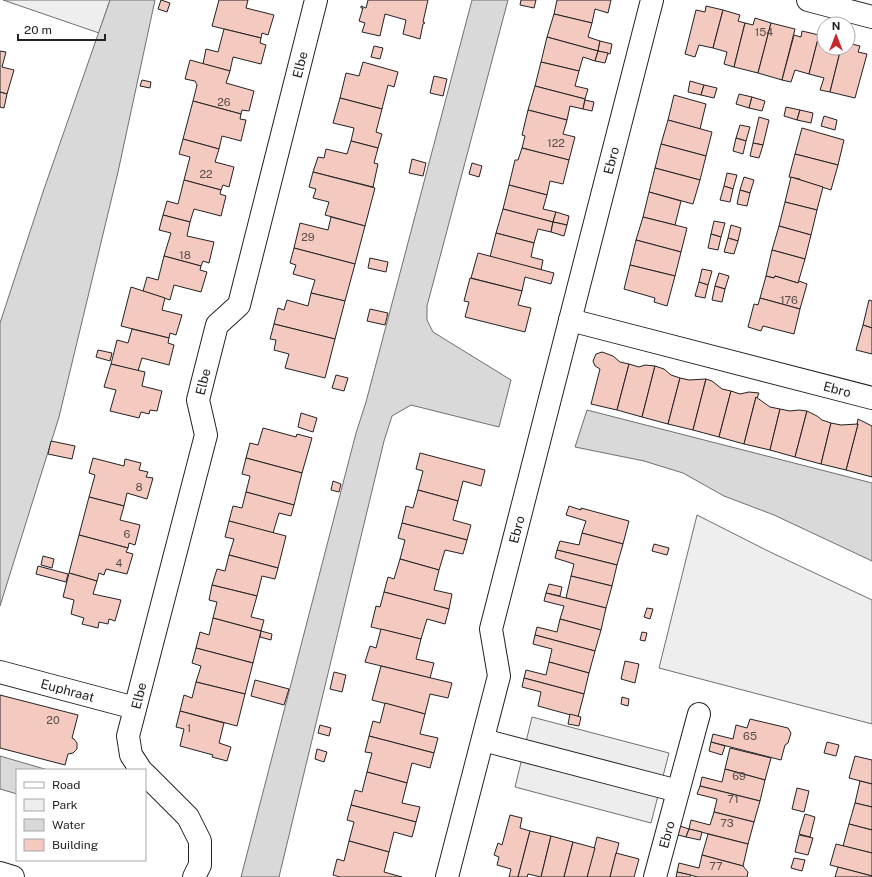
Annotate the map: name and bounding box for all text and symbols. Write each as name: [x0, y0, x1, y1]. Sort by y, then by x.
scale bar: [18, 16, 105, 42]
north arrow: [816, 16, 856, 56]
text: N: [832, 20, 840, 32]
text: 20 m: [24, 23, 52, 37]
house number: 154: [755, 26, 773, 38]
street label: Elbe: [289, 50, 310, 80]
house number: 26: [217, 96, 231, 108]
house number: 122: [547, 137, 565, 149]
street label: Ebro: [600, 145, 622, 176]
house number: 22: [199, 168, 213, 180]
house number: 29: [301, 231, 315, 243]
house number: 18: [179, 249, 191, 261]
house number: 176: [780, 294, 798, 306]
street label: Elbe: [192, 367, 213, 397]
street label: Ebro: [822, 378, 853, 400]
house number: 8: [135, 481, 143, 493]
street label: Ebro: [506, 514, 527, 545]
house number: 6: [124, 528, 131, 540]
house number: 4: [116, 557, 123, 569]
street label: Euphraat: [39, 676, 96, 704]
street label: Elbe: [128, 681, 149, 711]
house number: 20: [46, 714, 60, 726]
house number: 1: [187, 722, 191, 734]
house number: 65: [743, 730, 757, 742]
legend: [16, 769, 146, 861]
house number: 69: [732, 770, 746, 782]
text: Road: [52, 778, 80, 792]
house number: 71: [727, 793, 739, 805]
text: Park: [52, 798, 78, 812]
house number: 73: [720, 817, 734, 829]
text: Water: [52, 818, 86, 832]
street label: Ebro: [656, 819, 677, 850]
text: Building: [52, 838, 98, 852]
house number: 77: [709, 860, 723, 872]

